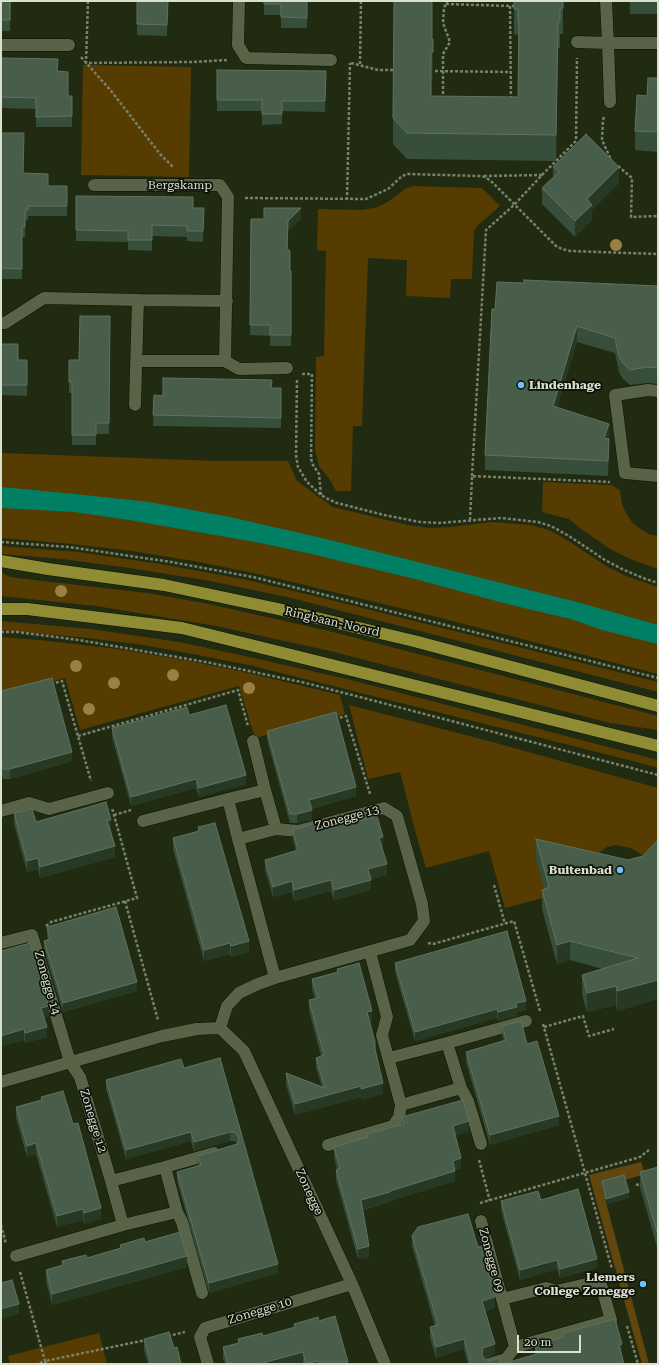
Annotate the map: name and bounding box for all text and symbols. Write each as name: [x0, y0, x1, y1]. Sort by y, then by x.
street label: Bergskamp: [148, 178, 212, 192]
place label: Lindenhage: [529, 378, 601, 392]
marker: Lindenhage: [516, 380, 526, 390]
street label: Ringbaan-Noord: [283, 604, 381, 640]
street label: Zonegge 13: [313, 803, 381, 833]
place label: Buitenbad: [549, 863, 612, 877]
marker: Buitenbad: [615, 865, 625, 875]
street label: Zonegge 14: [31, 949, 63, 1017]
street label: Zonegge 12: [77, 1087, 109, 1155]
street label: Zonegge: [292, 1167, 326, 1217]
street label: Zonegge 09: [476, 1226, 506, 1294]
place label: Liemers College Zonegge: [534, 1270, 635, 1298]
marker: Liemers College Zonegge: [638, 1279, 648, 1289]
street label: Zonegge 10: [226, 1295, 294, 1327]
scale bar: [519, 1327, 583, 1353]
text: 20 m: [524, 1335, 551, 1349]

